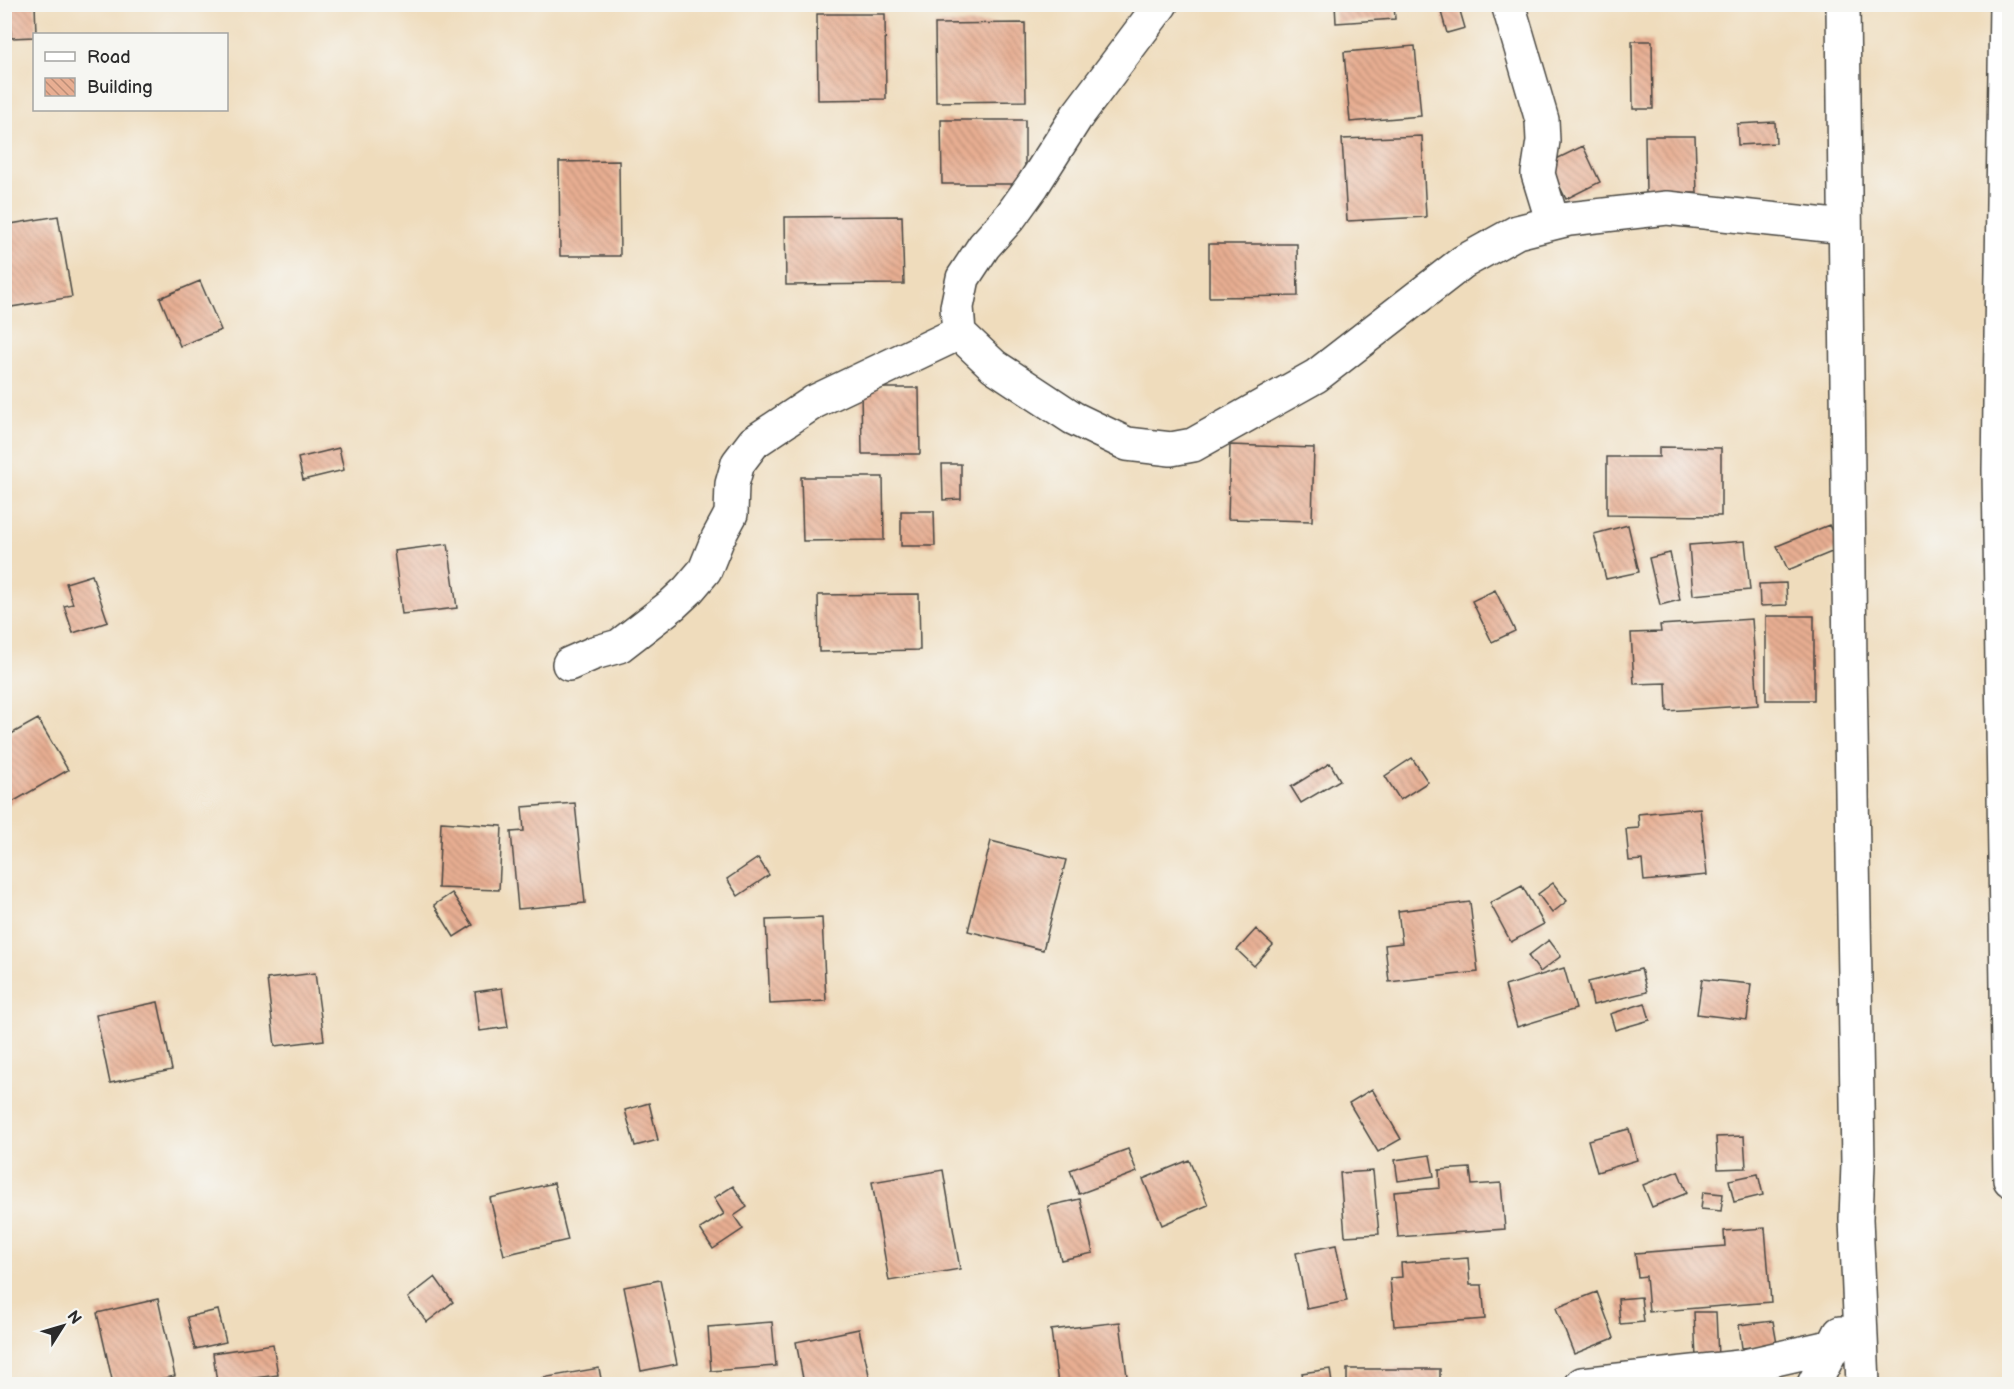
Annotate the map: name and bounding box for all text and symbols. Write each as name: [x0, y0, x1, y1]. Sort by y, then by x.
legend: [33, 33, 228, 111]
text: Road: [87, 47, 131, 68]
text: Building: [87, 77, 153, 98]
north arrow: [33, 1296, 93, 1356]
text: N: [63, 1307, 85, 1328]

